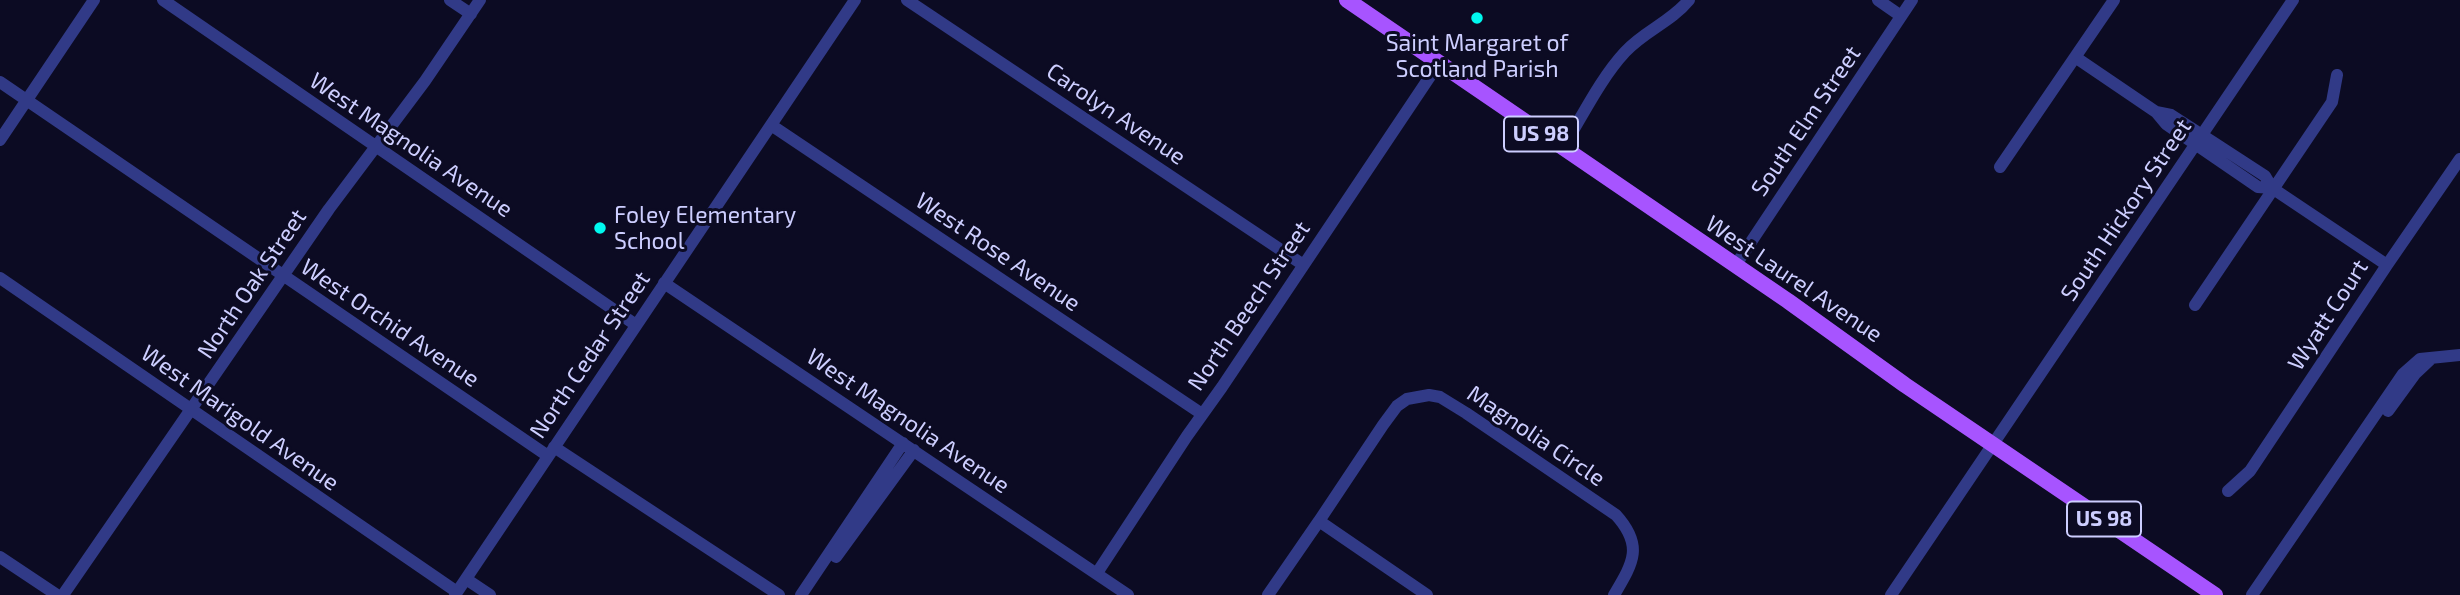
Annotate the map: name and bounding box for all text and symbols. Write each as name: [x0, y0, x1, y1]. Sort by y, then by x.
marker: Saint Margaret of Scotland Parish: [1469, 10, 1485, 26]
place label: Saint Margaret of Scotland Parish: [1386, 29, 1568, 83]
street label: South Elm Street: [1746, 41, 1866, 201]
street label: Carolyn Avenue: [1041, 57, 1191, 171]
street label: West Magnolia Avenue: [304, 67, 518, 223]
street label: South Hickory Street: [2055, 114, 2197, 306]
road number: US 98: [1504, 116, 1578, 152]
street label: West Rose Avenue: [910, 187, 1086, 317]
place label: Foley Elementary School: [614, 201, 796, 255]
street label: North Oak Street: [192, 204, 312, 364]
street label: West Laurel Avenue: [1700, 210, 1888, 348]
street label: North Beech Street: [1182, 216, 1316, 396]
marker: Foley Elementary School: [592, 220, 608, 236]
street label: West Orchid Avenue: [296, 253, 484, 393]
street label: Wyatt Court: [2282, 254, 2374, 376]
street label: North Cedar Street: [524, 266, 656, 444]
street label: West Marigold Avenue: [136, 339, 344, 497]
street label: West Magnolia Avenue: [801, 343, 1015, 499]
street label: Magnolia Circle: [1462, 380, 1610, 492]
road number: US 98: [2067, 502, 2141, 536]

